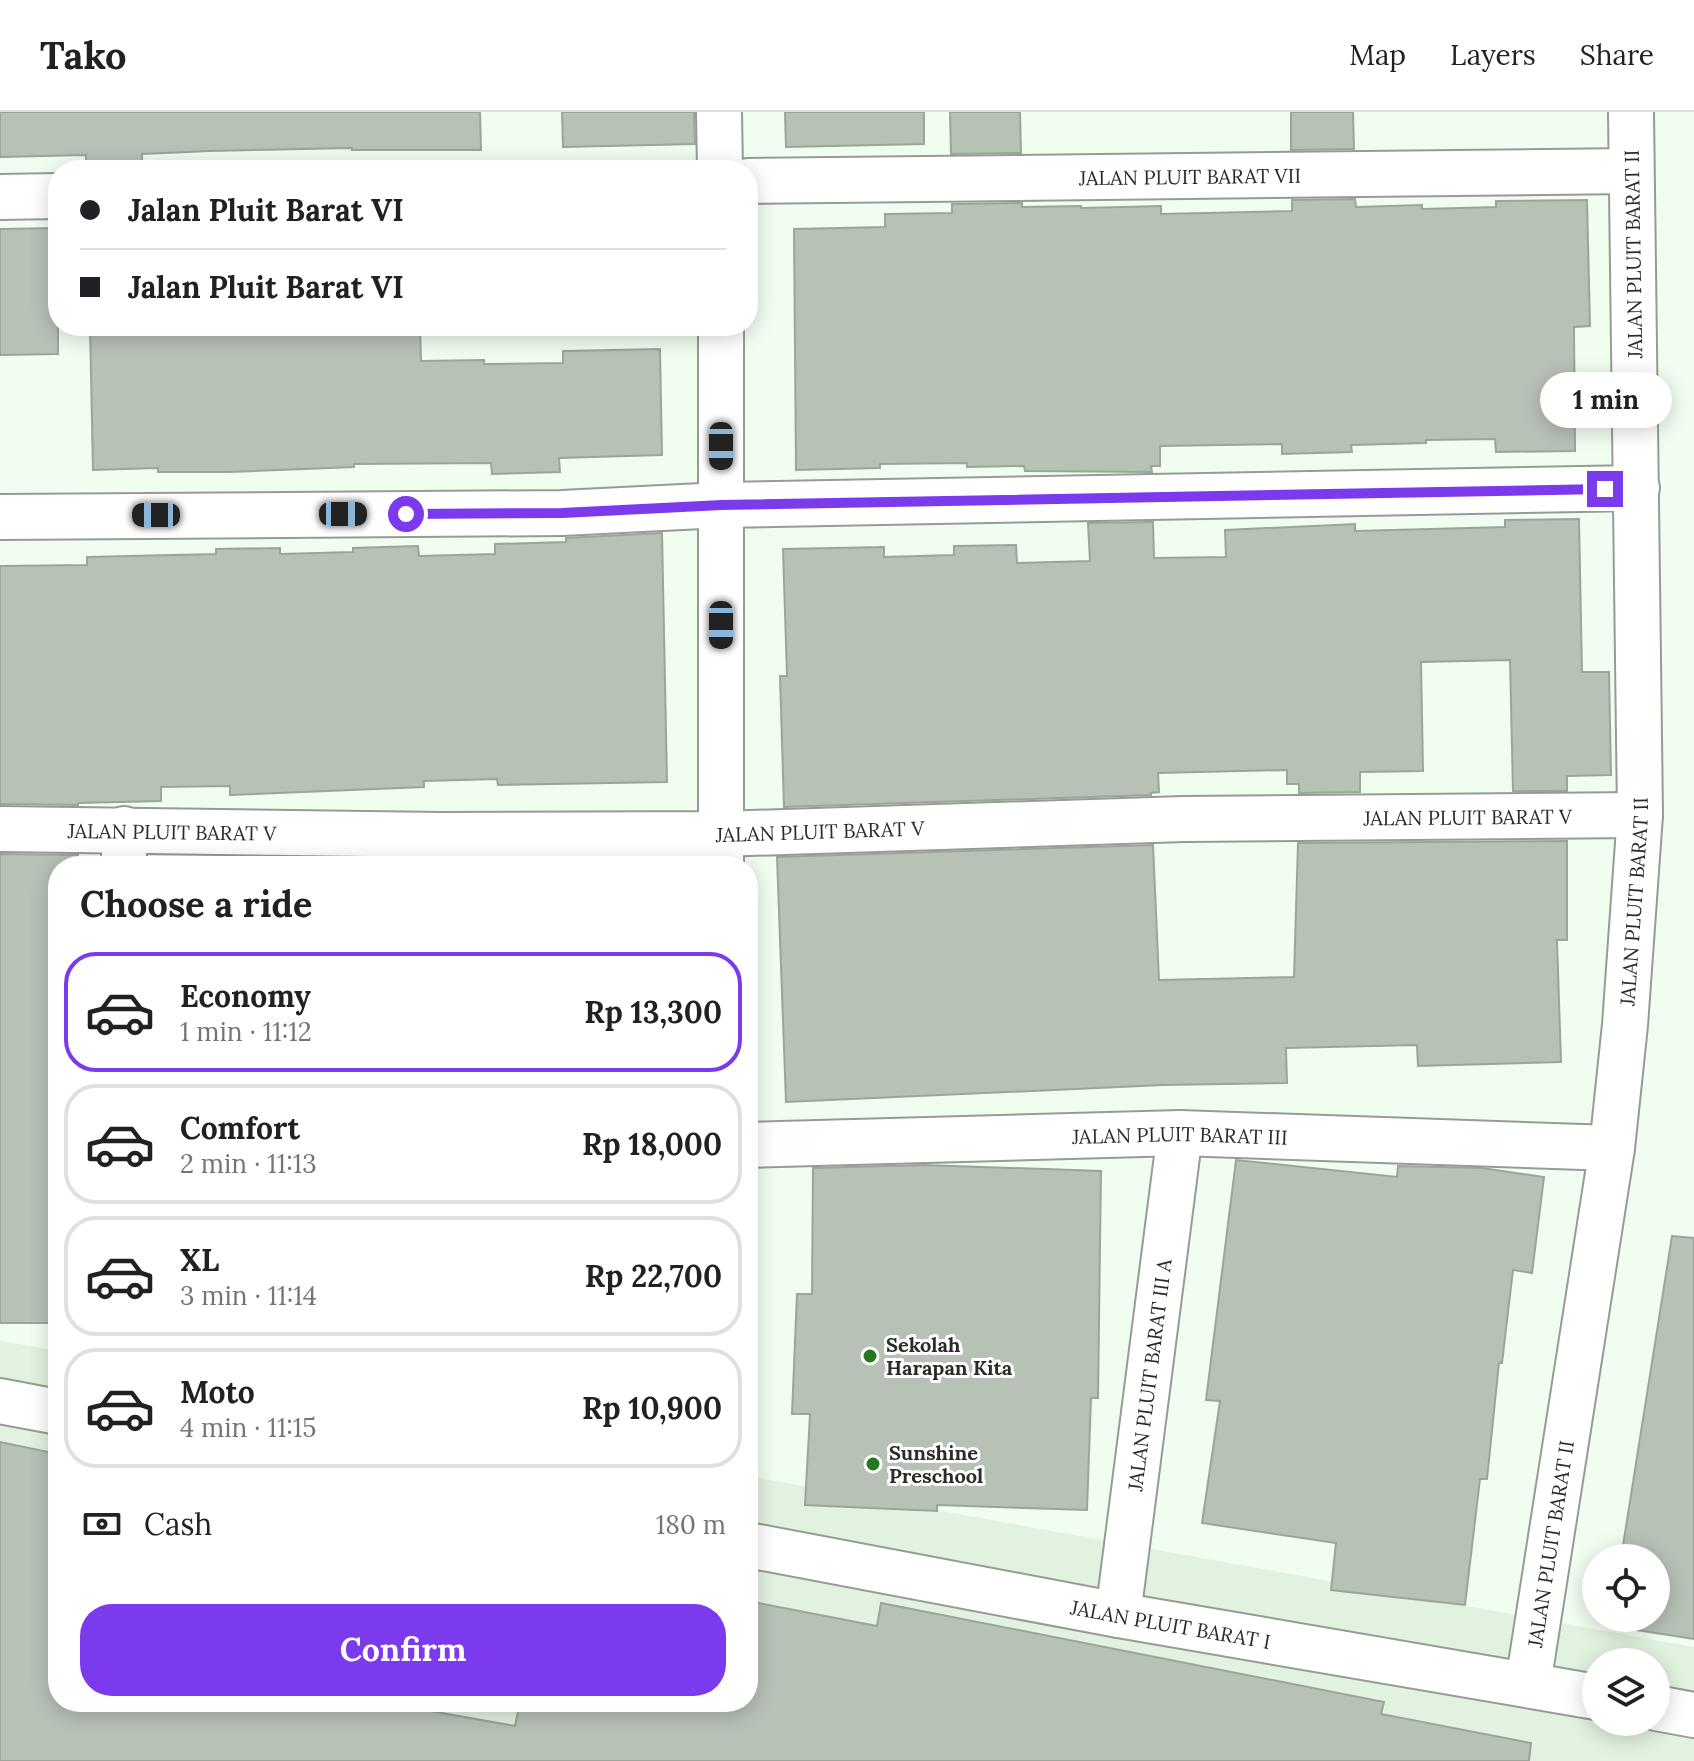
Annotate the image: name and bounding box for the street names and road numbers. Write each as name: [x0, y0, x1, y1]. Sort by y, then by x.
street label: JALAN PLUIT BARAT II: [1619, 149, 1647, 360]
street label: JALAN PLUIT BARAT VII: [1078, 162, 1301, 190]
street label: JALAN PLUIT BARAT II: [1614, 797, 1653, 1008]
street label: JALAN PLUIT BARAT V: [1362, 803, 1573, 830]
street label: JALAN PLUIT BARAT V: [715, 815, 926, 847]
street label: JALAN PLUIT BARAT V: [66, 817, 277, 845]
street label: JALAN PLUIT BARAT III: [1071, 1120, 1288, 1149]
street label: JALAN PLUIT BARAT III A: [1121, 1257, 1176, 1493]
street label: JALAN PLUIT BARAT II: [1521, 1439, 1579, 1650]
street label: JALAN PLUIT BARAT I: [1068, 1594, 1272, 1653]

